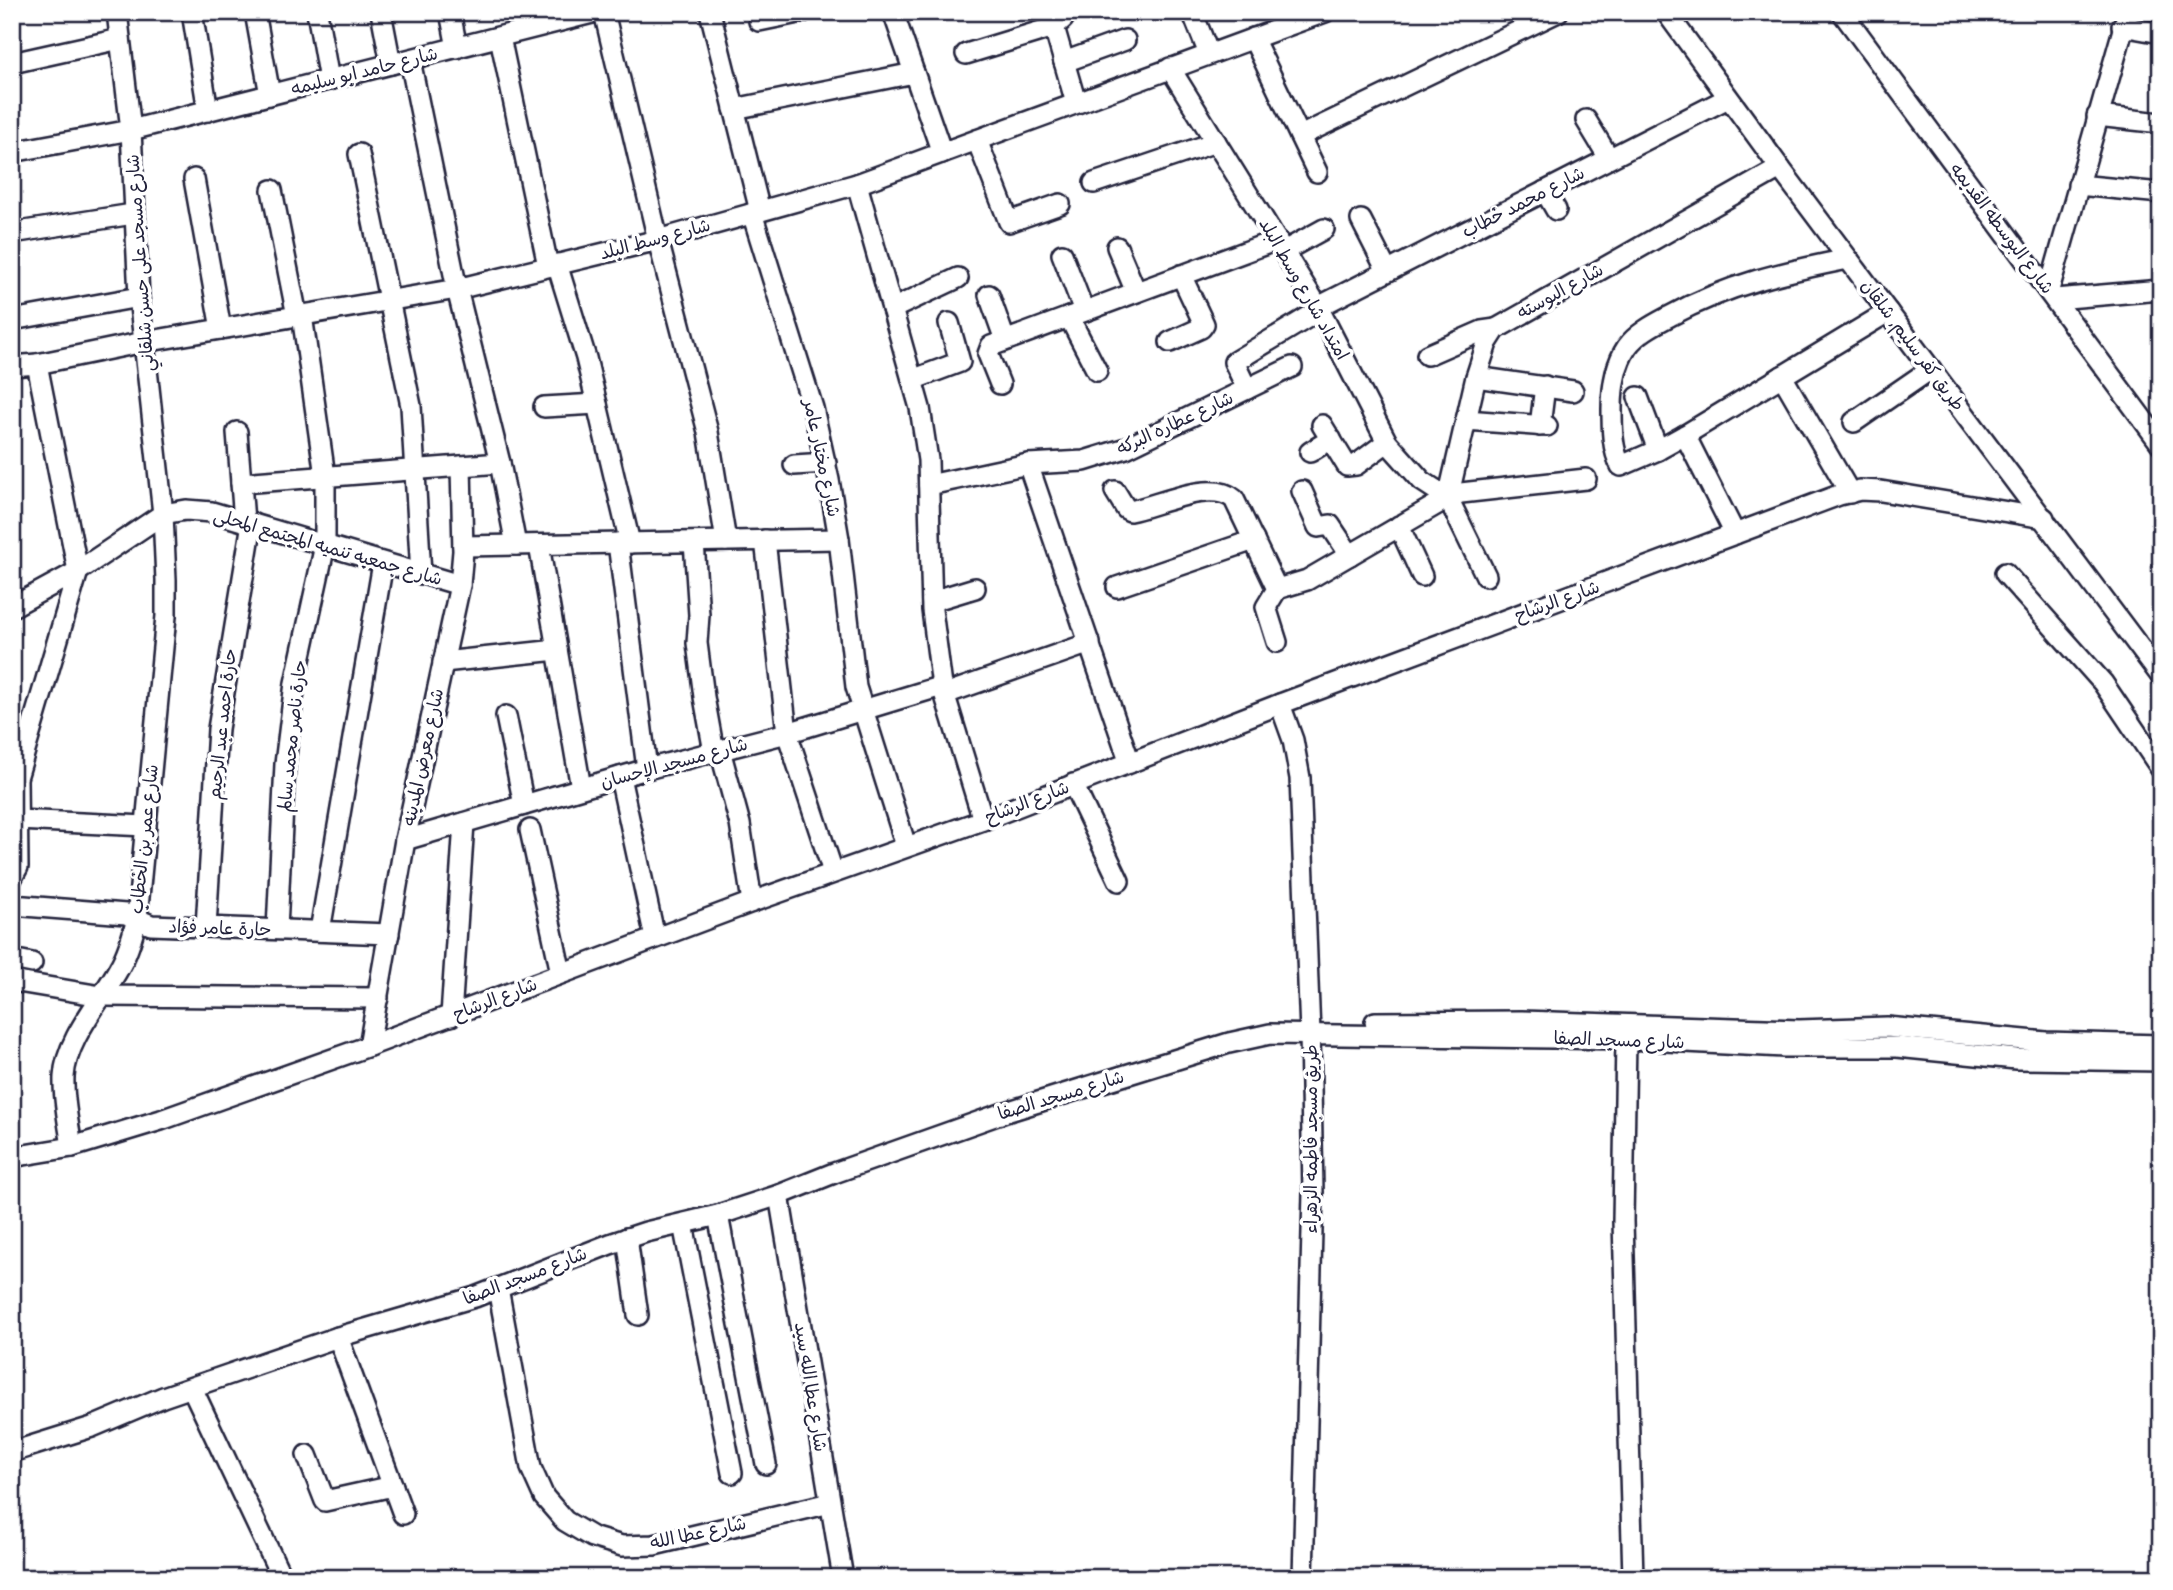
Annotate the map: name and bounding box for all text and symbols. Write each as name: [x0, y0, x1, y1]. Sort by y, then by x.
street label: شارع حامد ابو سليمه: [288, 42, 440, 101]
street label: شارع مسجد على حسن شلقاني: [121, 153, 164, 372]
street label: شارع البوسطه القديمه: [1945, 158, 2059, 299]
street label: شارع محمد خطاب: [1458, 162, 1589, 243]
street label: شارع وسط البلد: [597, 214, 713, 265]
street label: امتداد شارع وسط البلد: [1254, 214, 1354, 364]
street label: شارع البوسته: [1513, 258, 1608, 325]
street label: طريق كفر سليم, شلقان: [1854, 275, 1970, 417]
street label: شارع عطاره البركه: [1113, 386, 1237, 461]
street label: شارع مختار عامر: [797, 395, 845, 519]
street label: شارع جمعيه تنميه المجتمع المحلى: [211, 504, 445, 592]
street label: شارع الرشاح: [1512, 575, 1603, 627]
street label: حارة احمد عبد الرحيم: [203, 647, 244, 801]
street label: حارة ناصر محمد سالم: [273, 659, 314, 814]
street label: شارع معرض المدينه: [398, 686, 449, 828]
street label: شارع مسجد الإحسان: [598, 733, 750, 794]
street label: شارع عمر بن الخطاب: [125, 763, 164, 915]
street label: شارع الرشاح: [982, 776, 1073, 829]
street label: حارة عامر فؤاد: [168, 915, 272, 942]
street label: شارع الرشاح: [450, 973, 541, 1026]
street label: شارع مسجد الصفا: [1553, 1027, 1685, 1054]
street label: طريق مسجد فاطمه الزهراء: [1300, 1044, 1323, 1234]
street label: شارع مسجد الصفا: [995, 1065, 1127, 1126]
street label: شارع مسجد الصفا: [460, 1242, 591, 1311]
street label: شارع عطا الله سيد: [789, 1321, 832, 1453]
street label: شارع عطا الله: [648, 1512, 748, 1555]

